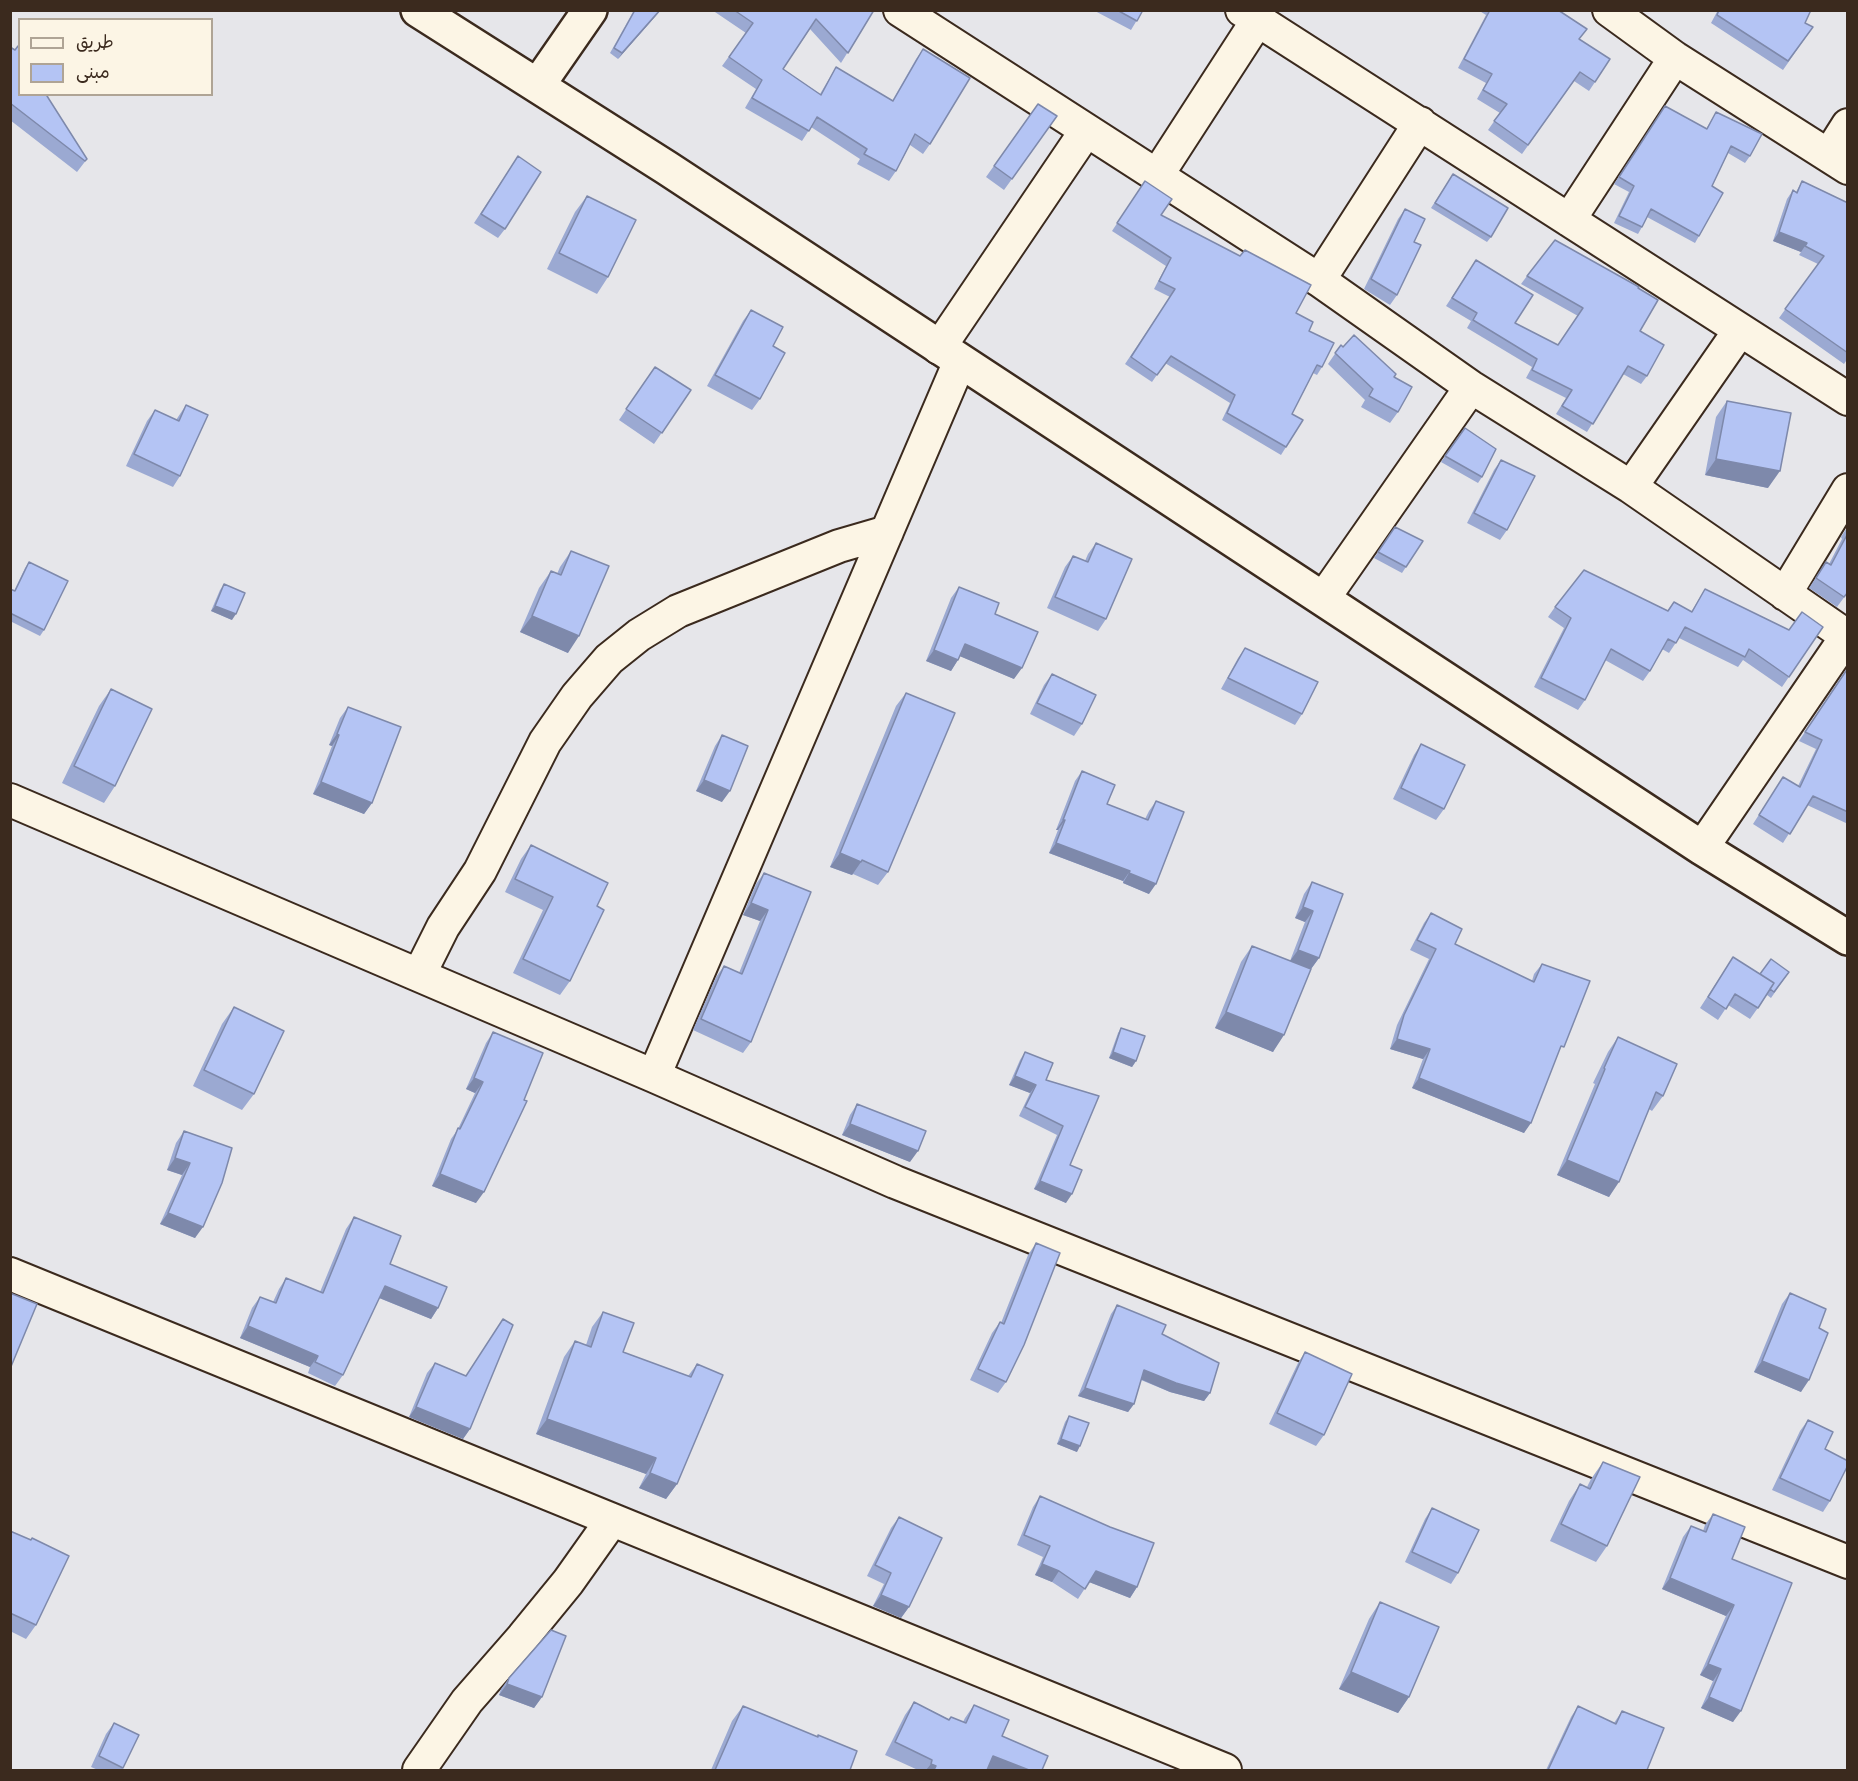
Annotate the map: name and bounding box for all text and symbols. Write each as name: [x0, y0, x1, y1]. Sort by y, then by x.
legend: [18, 18, 213, 96]
text: طريق: [76, 31, 114, 53]
text: مبنى: [76, 61, 110, 83]

